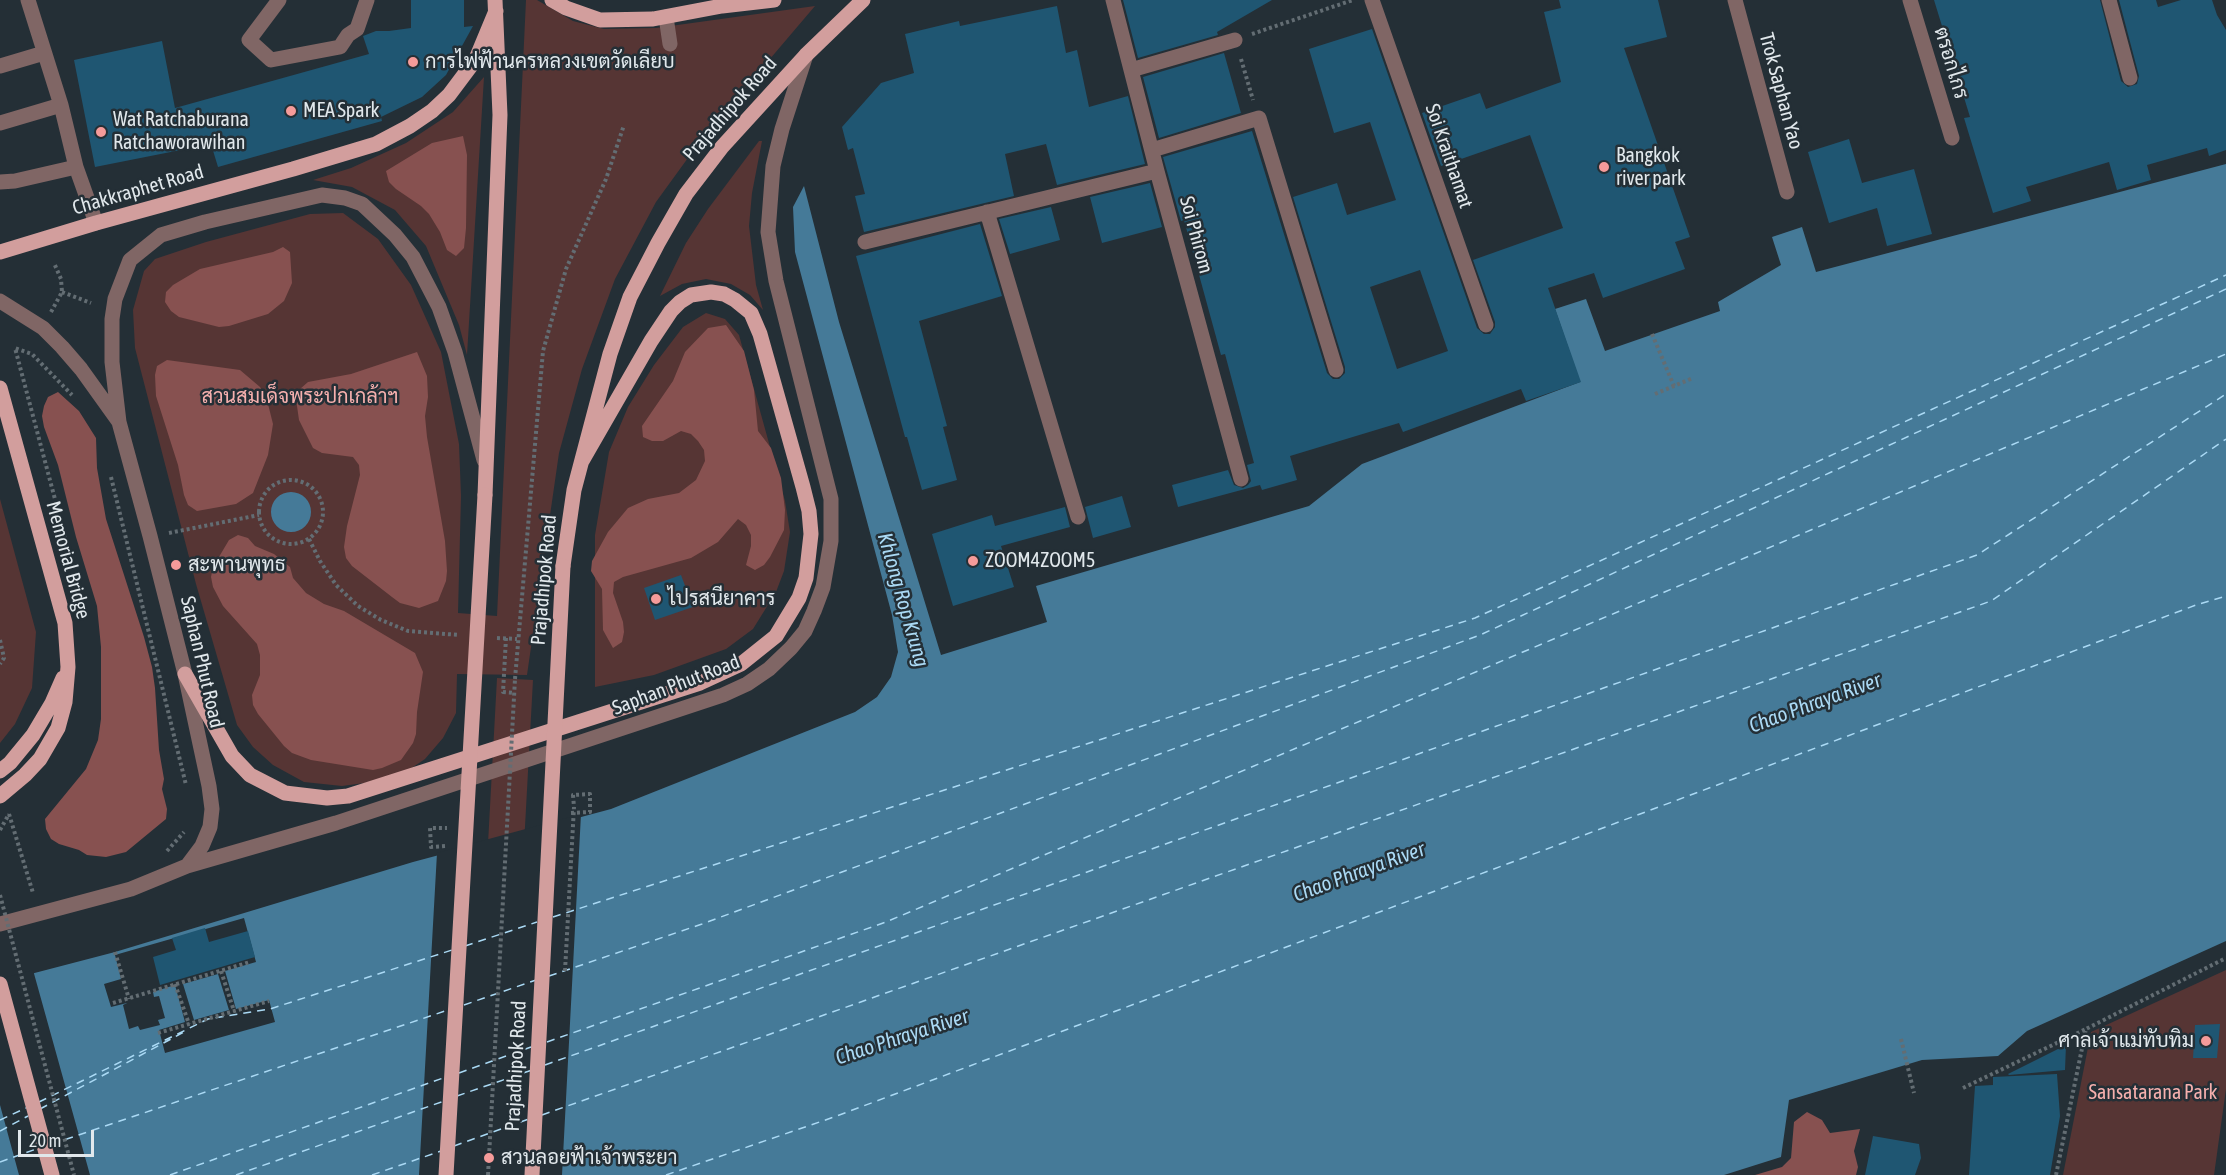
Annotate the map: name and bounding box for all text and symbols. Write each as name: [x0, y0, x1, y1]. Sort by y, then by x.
street label: ตรอกไกร: [1929, 24, 1973, 102]
street label: Trok Saphan Yao: [1754, 30, 1808, 152]
place label: การไฟฟ้านครหลวงเขตวัดเลียบ: [425, 50, 675, 74]
street label: Prajadhipok Road: [678, 52, 782, 166]
marker: การไฟฟ้านครหลวงเขตวัดเลียบ: [406, 55, 420, 69]
place label: MEA Spark: [303, 99, 379, 123]
street label: Soi Kraithamat: [1420, 101, 1478, 211]
marker: MEA Spark: [284, 104, 298, 118]
place label: Wat Ratchaburana Ratchaworawihan: [113, 108, 249, 155]
marker: Wat Ratchaburana Ratchaworawihan: [94, 125, 108, 139]
place label: Bangkok river park: [1616, 144, 1686, 191]
street label: Chakkraphet Road: [70, 160, 206, 220]
marker: Bangkok river park: [1597, 160, 1611, 174]
street label: Soi Phirom: [1174, 194, 1218, 276]
park label: สวนสมเด็จพระปกเกล้าฯ: [202, 385, 398, 409]
street label: Memorial Bridge: [41, 499, 95, 621]
street label: Prajadhipok Road: [526, 514, 562, 646]
water label: Khlong Rop Krung: [872, 530, 934, 670]
place label: ZOOM4ZOOM5: [985, 549, 1095, 573]
place label: สะพานพุทธ: [188, 553, 285, 577]
marker: ZOOM4ZOOM5: [966, 554, 980, 568]
marker: สะพานพุทธ: [169, 558, 183, 572]
place label: ไปรสนียาคาร: [668, 587, 775, 611]
marker: ไปรสนียาคาร: [649, 592, 663, 606]
street label: Saphan Phut Road: [175, 594, 229, 730]
street label: Saphan Phut Road: [609, 650, 743, 720]
water label: Chao Phraya River: [1746, 667, 1884, 739]
water label: Chao Phraya River: [1290, 836, 1428, 908]
street label: Prajadhipok Road: [501, 1000, 531, 1132]
water label: Chao Phraya River: [832, 1004, 972, 1070]
place label: ศาลเจ้าแม่ทับทิม: [2058, 1029, 2194, 1053]
marker: ศาลเจ้าแม่ทับทิม: [2199, 1034, 2213, 1048]
park label: Sansatarana Park: [2089, 1081, 2217, 1105]
scale bar: [21, 1118, 98, 1156]
text: 20 m: [29, 1130, 61, 1151]
place label: สวนลอยฟ้าเจ้าพระยา: [501, 1146, 677, 1170]
marker: สวนลอยฟ้าเจ้าพระยา: [482, 1151, 496, 1165]

